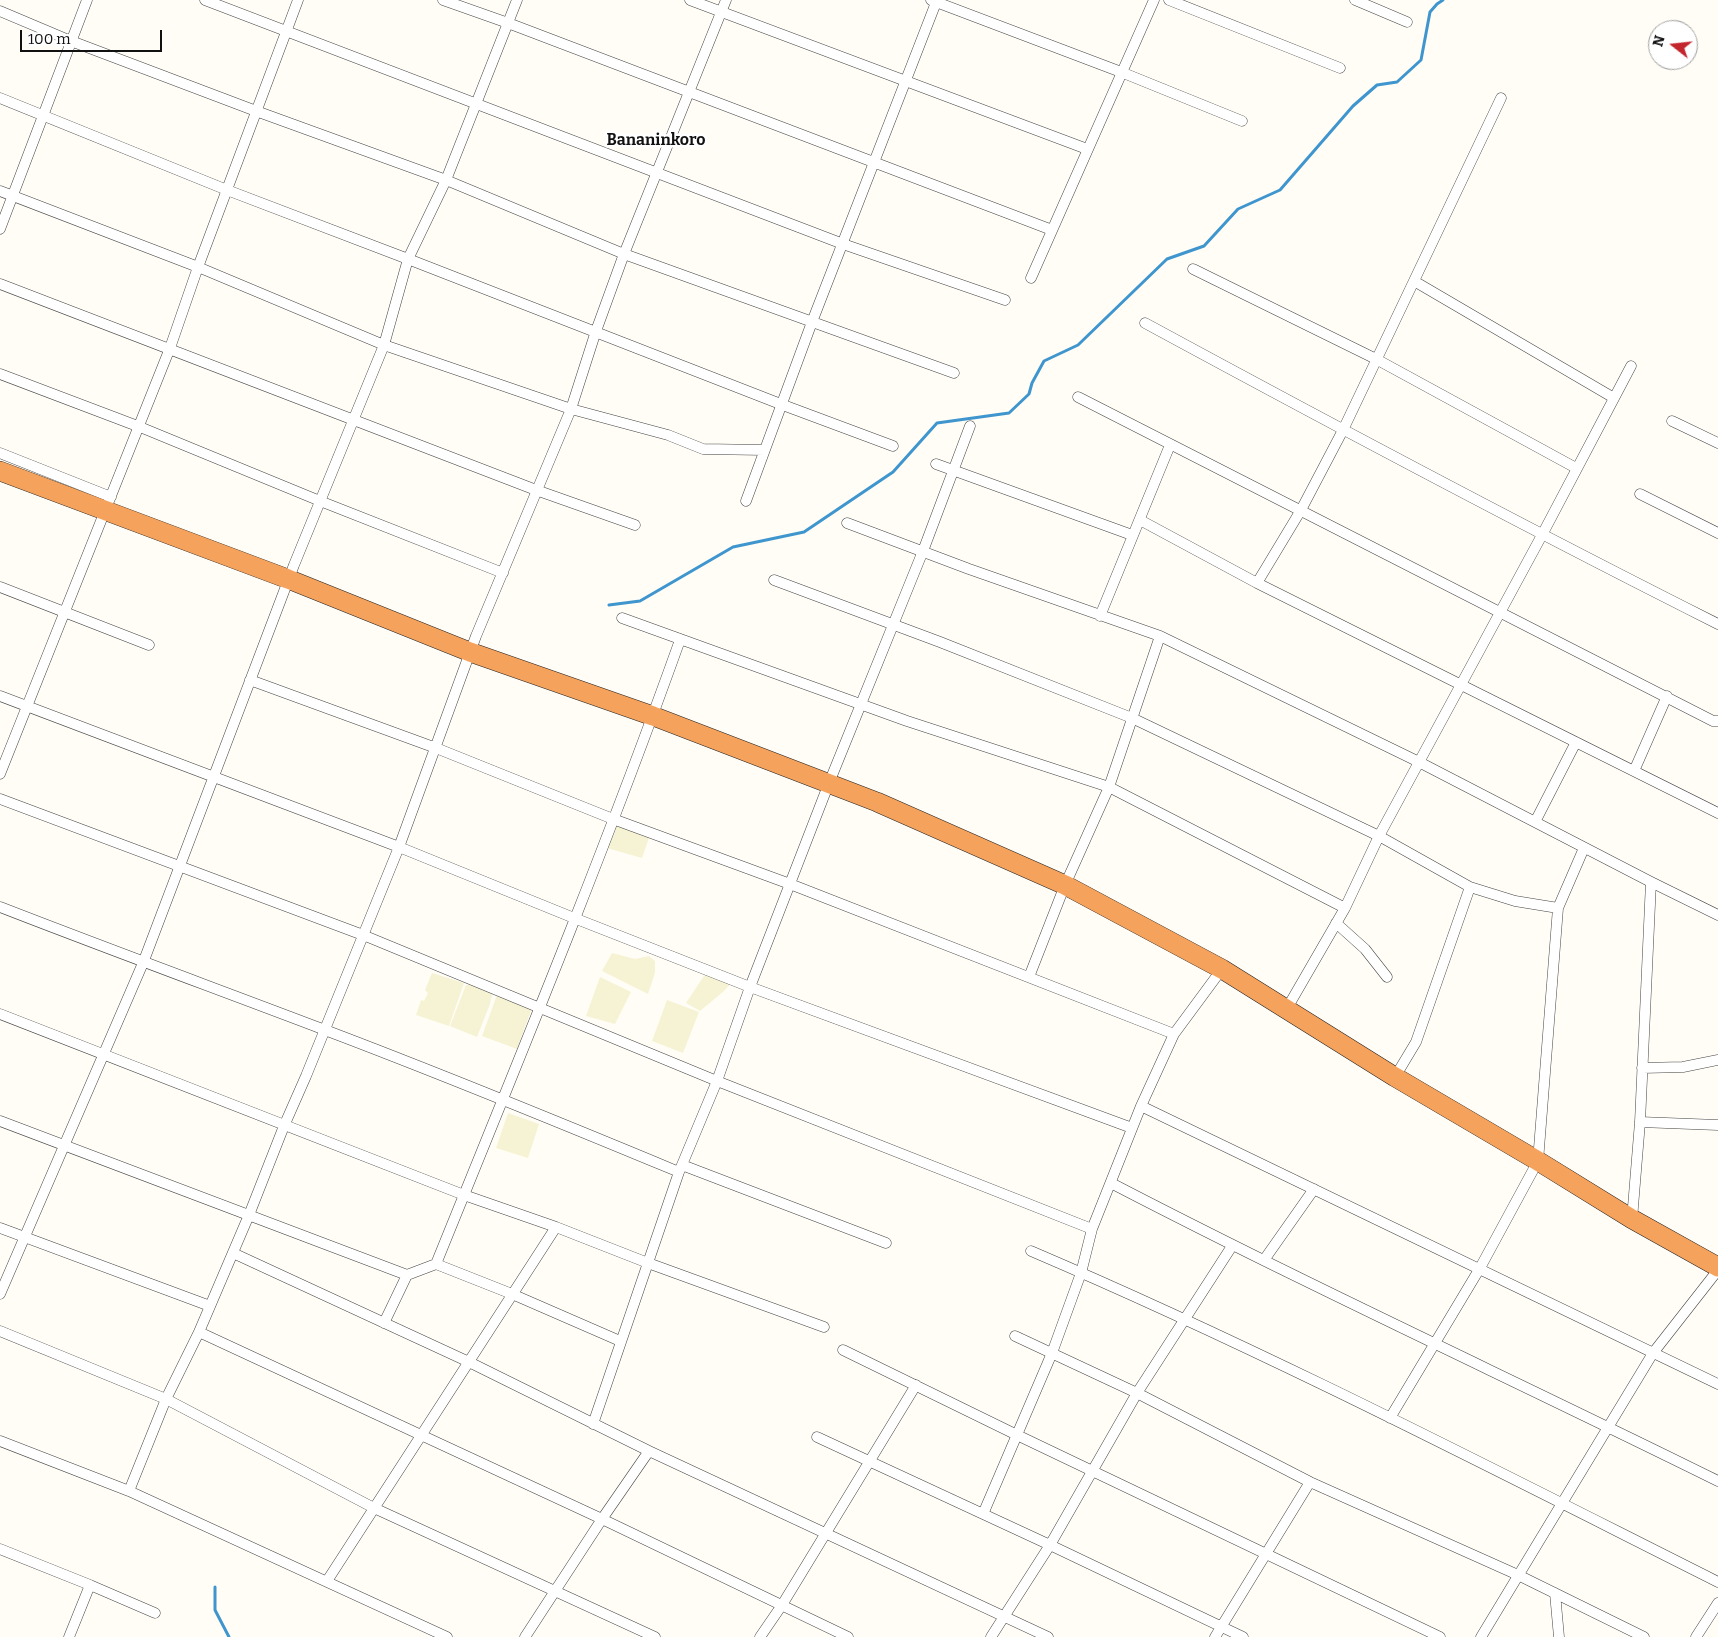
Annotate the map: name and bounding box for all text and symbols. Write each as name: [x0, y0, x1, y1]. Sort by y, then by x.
scale bar: [22, 20, 165, 52]
north arrow: [1648, 20, 1698, 70]
text: 100 m: [28, 30, 71, 48]
text: N: [1649, 33, 1669, 49]
district label: Bananinkoro: [607, 131, 705, 151]

